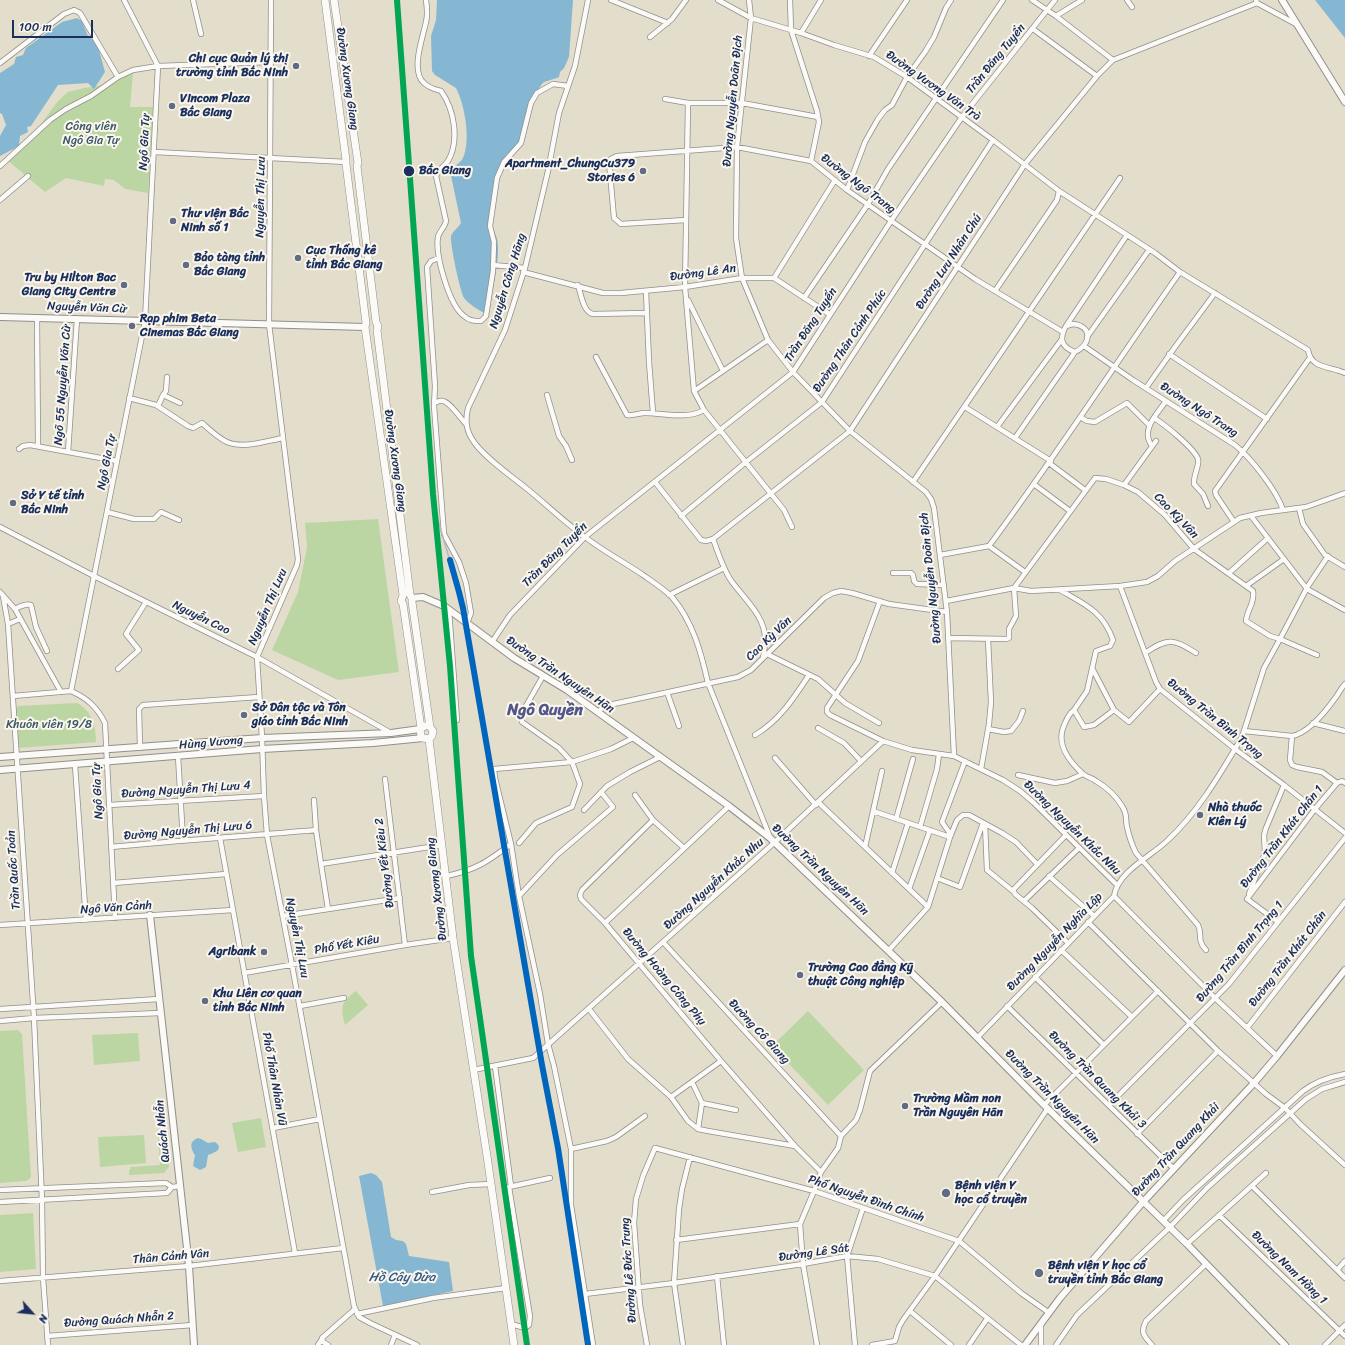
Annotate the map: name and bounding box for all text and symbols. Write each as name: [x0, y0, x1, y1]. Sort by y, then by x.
scale bar: [14, 12, 95, 38]
text: 100 m: [19, 16, 52, 38]
street label: Trần Đăng Tuyển: [963, 21, 1029, 97]
street label: Đường Xương Giang: [333, 27, 361, 131]
street label: Đường Nguyễn Doãn Địch: [720, 35, 746, 167]
street label: Đường Vương Văn Trà: [883, 48, 983, 124]
place label: Chi cục Quản lý thị trường tỉnh Bắc Ninh: [176, 52, 288, 80]
marker: Chi cục Quản lý thị trường tỉnh Bắc Ninh: [291, 61, 301, 71]
place label: Vincom Plaza Bắc Giang: [180, 92, 250, 120]
marker: Vincom Plaza Bắc Giang: [167, 101, 177, 111]
street label: Ngô Gia Tự: [136, 113, 154, 171]
park label: Công viên Ngô Gia Tự: [63, 120, 119, 148]
street label: Đường Ngô Trang: [818, 151, 898, 217]
street label: Nguyễn Thị Lưu: [253, 156, 269, 238]
place label: Apartment_ChungCu379 Stories 6: [505, 157, 635, 185]
marker: Bắc Giang: [402, 164, 416, 178]
place label: Bắc Giang: [419, 164, 471, 178]
marker: Apartment_ChungCu379 Stories 6: [638, 166, 648, 176]
place label: Thư viện Bắc Ninh số 1: [181, 207, 249, 235]
street label: Đường Lưu Nhân Chú: [913, 212, 985, 312]
marker: Thư viện Bắc Ninh số 1: [168, 216, 178, 226]
street label: Nguyễn Công Hãng: [487, 232, 529, 330]
place label: Cục Thống kê tỉnh Bắc Giang: [306, 244, 382, 272]
place label: Bảo tàng tỉnh Bắc Giang: [194, 251, 265, 279]
marker: Cục Thống kê tỉnh Bắc Giang: [293, 253, 303, 263]
marker: Bảo tàng tỉnh Bắc Giang: [181, 260, 191, 270]
street label: Đường Lê An: [669, 261, 737, 285]
place label: Tru by Hilton Bac Giang City Centre: [22, 271, 116, 299]
marker: Tru by Hilton Bac Giang City Centre: [119, 280, 129, 290]
street label: Trần Đăng Tuyển: [782, 285, 840, 365]
street label: Đường Thân Cảnh Phúc: [810, 287, 890, 395]
street label: Nguyễn Văn Cừ: [47, 299, 127, 317]
place label: Rạp phim Beta Cinemas Bắc Giang: [140, 312, 239, 340]
marker: Rạp phim Beta Cinemas Bắc Giang: [127, 321, 137, 331]
street label: Ngõ 55 Nguyễn Văn Cừ: [52, 324, 74, 446]
street label: Đường Ngô Trang: [1157, 379, 1241, 441]
street label: Đường Xương Giang: [381, 409, 409, 513]
street label: Ngô Gia Tự: [95, 433, 119, 491]
place label: Sở Y tế tỉnh Bắc Ninh: [21, 489, 84, 517]
street label: Cao Kỳ Vân: [1151, 490, 1201, 542]
marker: Sở Y tế tỉnh Bắc Ninh: [8, 498, 18, 508]
street label: Đường Nguyễn Doãn Địch: [917, 512, 945, 644]
street label: Trần Đăng Tuyển: [520, 520, 590, 590]
street label: Nguyễn Thị Lưu: [245, 567, 291, 647]
street label: Nguyễn Cao: [170, 598, 232, 638]
street label: Cao Kỳ Vân: [743, 614, 795, 664]
street label: Đường Trần Nguyên Hãn: [503, 633, 617, 717]
street label: Đường Trần Bình Trọng: [1164, 676, 1266, 762]
place label: Sở Dân tộc và Tôn giáo tỉnh Bắc Ninh: [252, 701, 348, 729]
district label: Ngô Quyền: [507, 701, 583, 721]
marker: Sở Dân tộc và Tôn giáo tỉnh Bắc Ninh: [239, 710, 249, 720]
park label: Khuôn viên 19/8: [6, 718, 92, 732]
street label: Hùng Vương: [178, 733, 244, 753]
street label: Ngô Gia Tự: [89, 762, 107, 820]
street label: Đường Nguyễn Thị Lưu 4: [121, 778, 251, 802]
street label: Đường Nguyễn Khắc Nhu: [1020, 778, 1124, 878]
street label: Đường Trần Khát Chân 1: [1238, 783, 1326, 891]
place label: Nhà thuốc Kiên Lý: [1208, 801, 1262, 829]
marker: Nhà thuốc Kiên Lý: [1195, 810, 1205, 820]
street label: Đường Yết Kiêu 2: [372, 817, 398, 909]
street label: Đường Nguyễn Thị Lưu 6: [123, 818, 253, 844]
street label: Đường Trần Nguyên Hãn: [769, 821, 871, 919]
street label: Trần Quốc Toản: [4, 830, 24, 910]
street label: Đường Nguyễn Khắc Nhu: [661, 835, 767, 933]
street label: Đường Xương Giang: [424, 837, 450, 941]
street label: Đường Nguyễn Nghĩa Lập: [1004, 890, 1106, 994]
street label: Nguyễn Thị Lưu: [282, 897, 312, 979]
street label: Ngô Văn Cảnh: [80, 898, 152, 918]
street label: Đường Trần Bình Trọng 1: [1193, 898, 1287, 1006]
street label: Đường Trần Khát Chân: [1246, 908, 1330, 1010]
street label: Đường Hoàng Công Phụ: [619, 925, 709, 1029]
street label: Phố Yết Kiêu: [313, 932, 381, 958]
place label: Agribank: [209, 945, 256, 959]
marker: Agribank: [259, 947, 269, 957]
place label: Trường Cao đẳng Kỹ thuật Công nghiệp: [808, 961, 913, 989]
marker: Trường Cao đẳng Kỹ thuật Công nghiệp: [795, 970, 805, 980]
place label: Khu Liên cơ quan tỉnh Bắc Ninh: [213, 987, 302, 1015]
marker: Khu Liên cơ quan tỉnh Bắc Ninh: [200, 996, 210, 1006]
street label: Đường Cô Giang: [725, 997, 793, 1067]
street label: Đường Trần Quang Khải 3: [1045, 1028, 1149, 1132]
street label: Phố Thân Nhân Vũ: [259, 1031, 289, 1127]
street label: Đường Trần Nguyên Hãn: [1002, 1047, 1102, 1147]
place label: Trường Mầm non Trần Nguyên Hãn: [913, 1092, 1003, 1120]
street label: Quách Nhẫn: [153, 1099, 173, 1163]
street label: Đường Trần Quang Khải: [1129, 1100, 1223, 1200]
marker: Trường Mầm non Trần Nguyên Hãn: [900, 1101, 910, 1111]
street label: Phố Nguyễn Đình Chính: [806, 1172, 926, 1226]
place label: Bệnh viện Y học cổ truyền: [955, 1179, 1027, 1207]
marker: Bệnh viện Y học cổ truyền: [940, 1187, 952, 1199]
street label: Đường Lê Đức Trung: [618, 1217, 640, 1323]
street label: Đường Nam Hồng 1: [1248, 1228, 1330, 1308]
street label: Đường Lê Sát: [778, 1241, 850, 1265]
street label: Thân Cảnh Vân: [132, 1246, 210, 1268]
place label: Bệnh viện Y học cổ truyền tỉnh Bắc Giang: [1048, 1259, 1163, 1287]
marker: Bệnh viện Y học cổ truyền tỉnh Bắc Giang: [1033, 1267, 1045, 1279]
water label: Hồ Cây Dừa: [369, 1270, 435, 1286]
north arrow: [12, 1293, 52, 1333]
street label: Đường Quách Nhẫn 2: [64, 1309, 174, 1331]
text: N: [33, 1311, 53, 1326]

